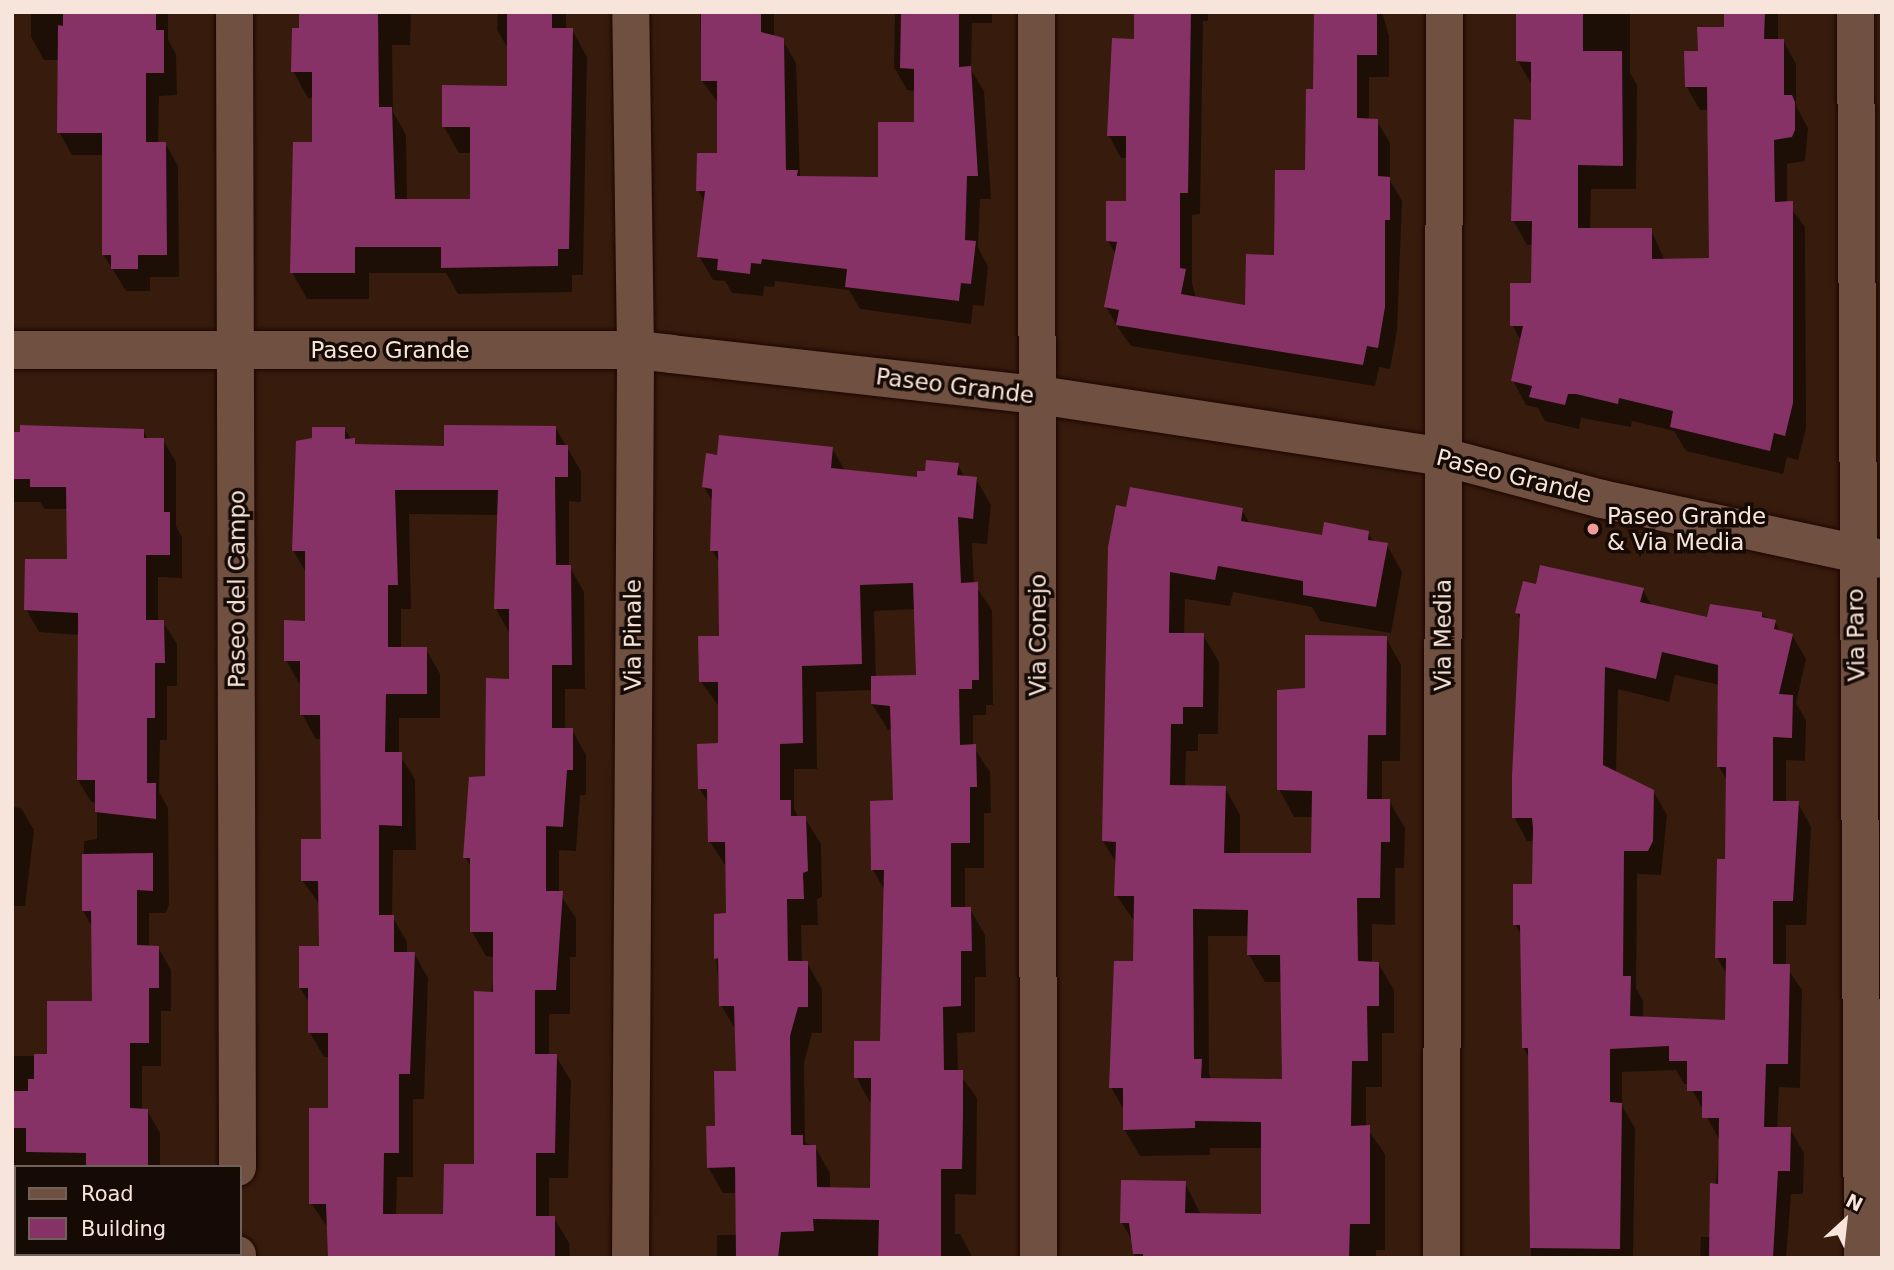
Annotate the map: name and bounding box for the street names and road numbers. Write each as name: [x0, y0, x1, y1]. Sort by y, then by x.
street label: Paseo Grande: [310, 336, 470, 364]
street label: Paseo Grande: [874, 363, 1036, 409]
street label: Paseo Grande: [1433, 443, 1595, 509]
street label: Paseo del Campo: [223, 490, 251, 688]
street label: Via Conejo: [1024, 574, 1052, 696]
street label: Via Pinale: [619, 579, 647, 691]
street label: Via Media: [1429, 579, 1457, 691]
street label: Via Paro: [1841, 588, 1871, 682]

